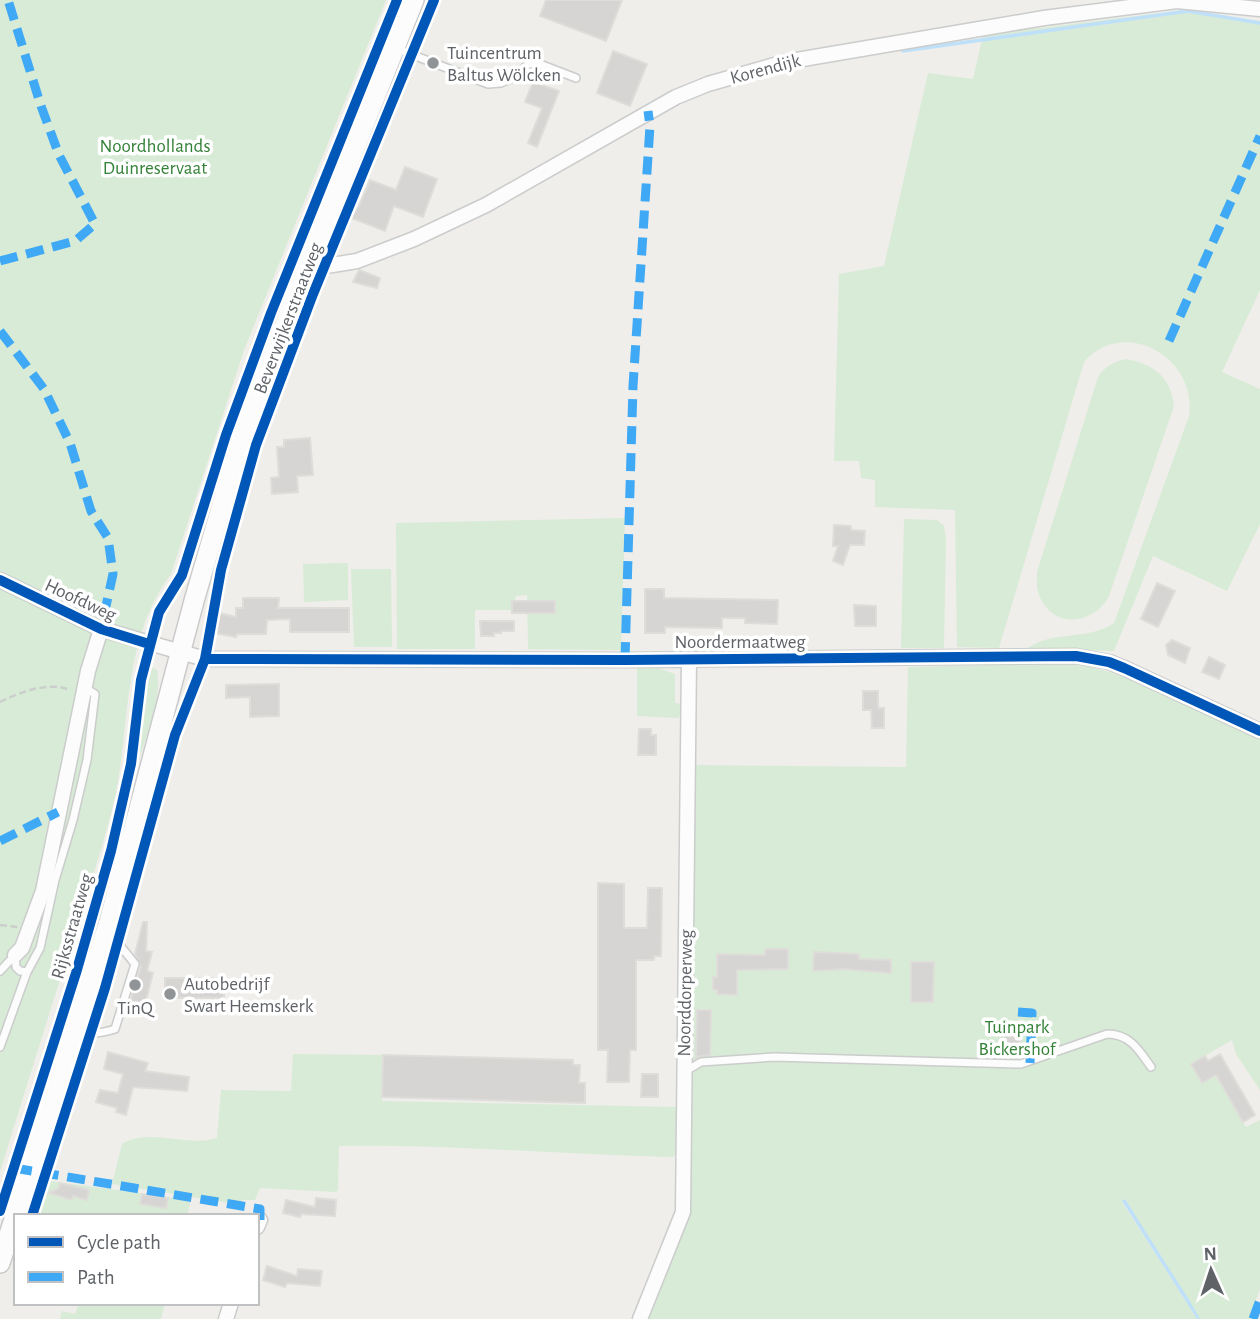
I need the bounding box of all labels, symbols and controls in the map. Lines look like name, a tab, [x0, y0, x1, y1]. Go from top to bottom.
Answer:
place label: Tuincentrum Baltus Wölcken	[447, 44, 561, 85]
street label: Korendijk	[728, 51, 803, 88]
marker: Tuincentrum Baltus Wölcken	[425, 55, 441, 71]
park label: Noordhollands Duinreservaat	[100, 137, 210, 178]
street label: Beverwijkerstraatweg	[251, 240, 326, 397]
street label: Hoofdweg	[42, 576, 120, 625]
street label: Noordermaatweg	[674, 633, 806, 652]
street label: Rijksstraatweg	[48, 871, 97, 981]
street label: Noorddorperweg	[675, 928, 696, 1057]
place label: Autobedrijf Swart Heemskerk	[184, 975, 314, 1016]
marker: TinQ	[127, 977, 143, 993]
marker: Autobedrijf Swart Heemskerk	[162, 986, 178, 1002]
place label: TinQ	[117, 999, 155, 1018]
park label: Tuinpark Bickershof	[979, 1018, 1057, 1059]
legend	[14, 1214, 259, 1305]
text: Cycle path	[77, 1232, 161, 1253]
north arrow	[1176, 1235, 1246, 1305]
text: N	[1203, 1245, 1217, 1264]
text: Path	[77, 1267, 115, 1288]

